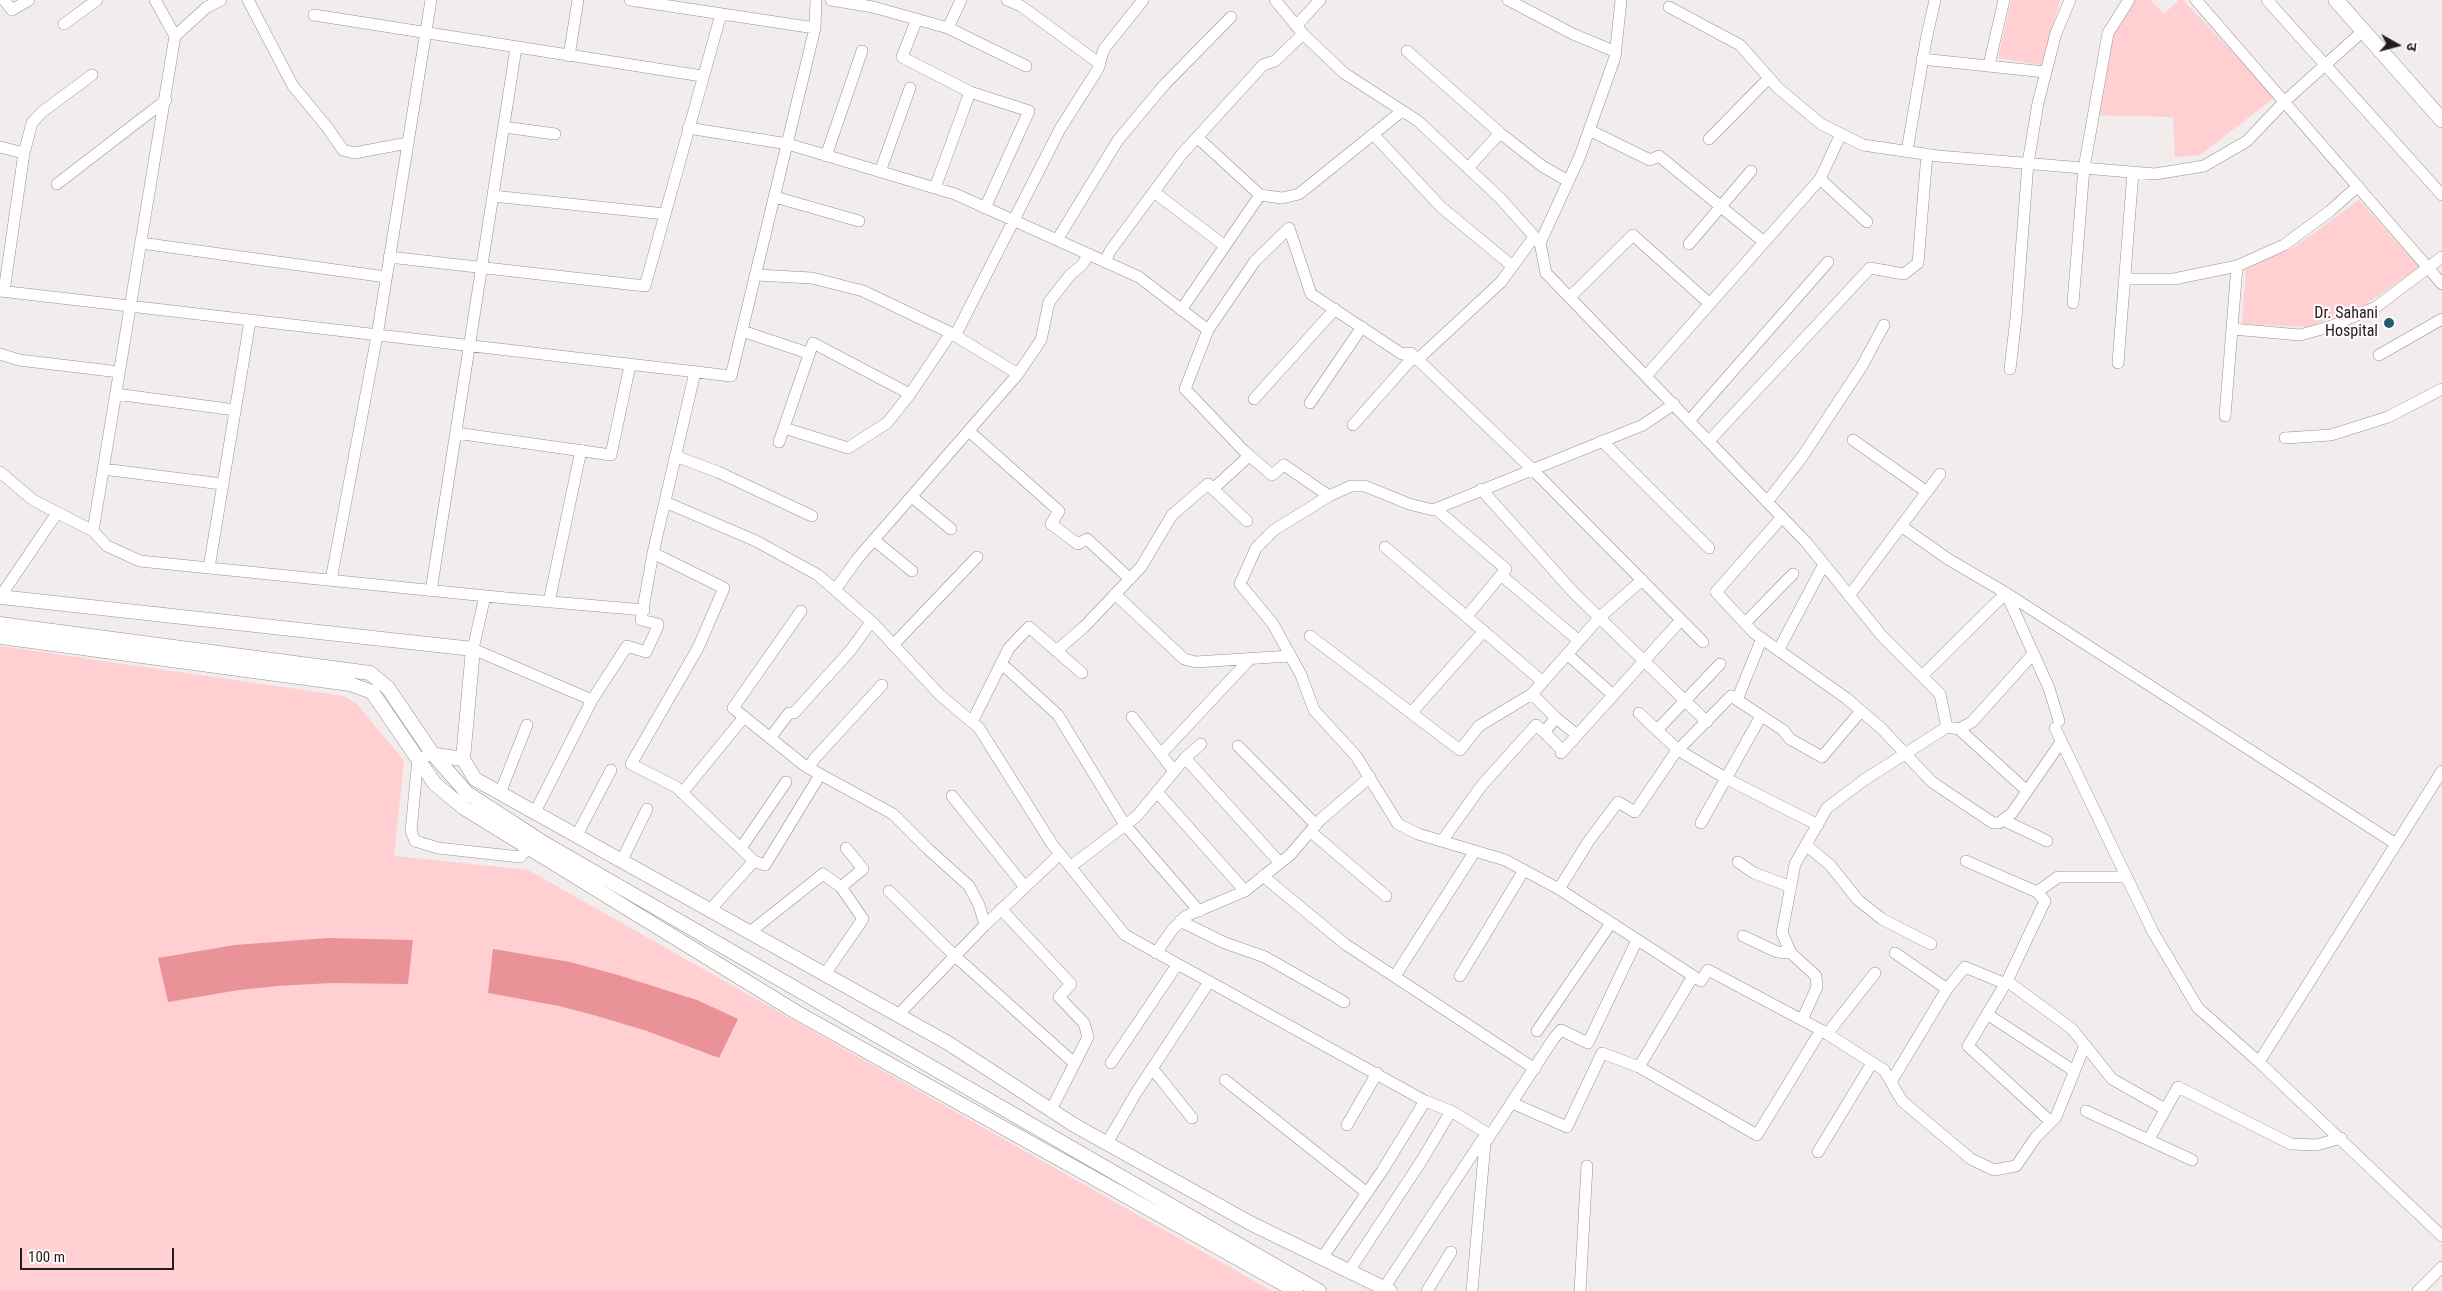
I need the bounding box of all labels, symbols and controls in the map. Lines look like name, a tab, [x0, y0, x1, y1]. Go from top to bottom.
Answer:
north arrow	[2372, 20, 2422, 70]
text: उ	[2403, 42, 2420, 52]
place label: Dr. Sahani Hospital	[2314, 304, 2378, 342]
marker: Dr. Sahani Hospital	[2382, 316, 2396, 330]
scale bar	[22, 1238, 176, 1270]
text: 100 m	[28, 1248, 65, 1266]

